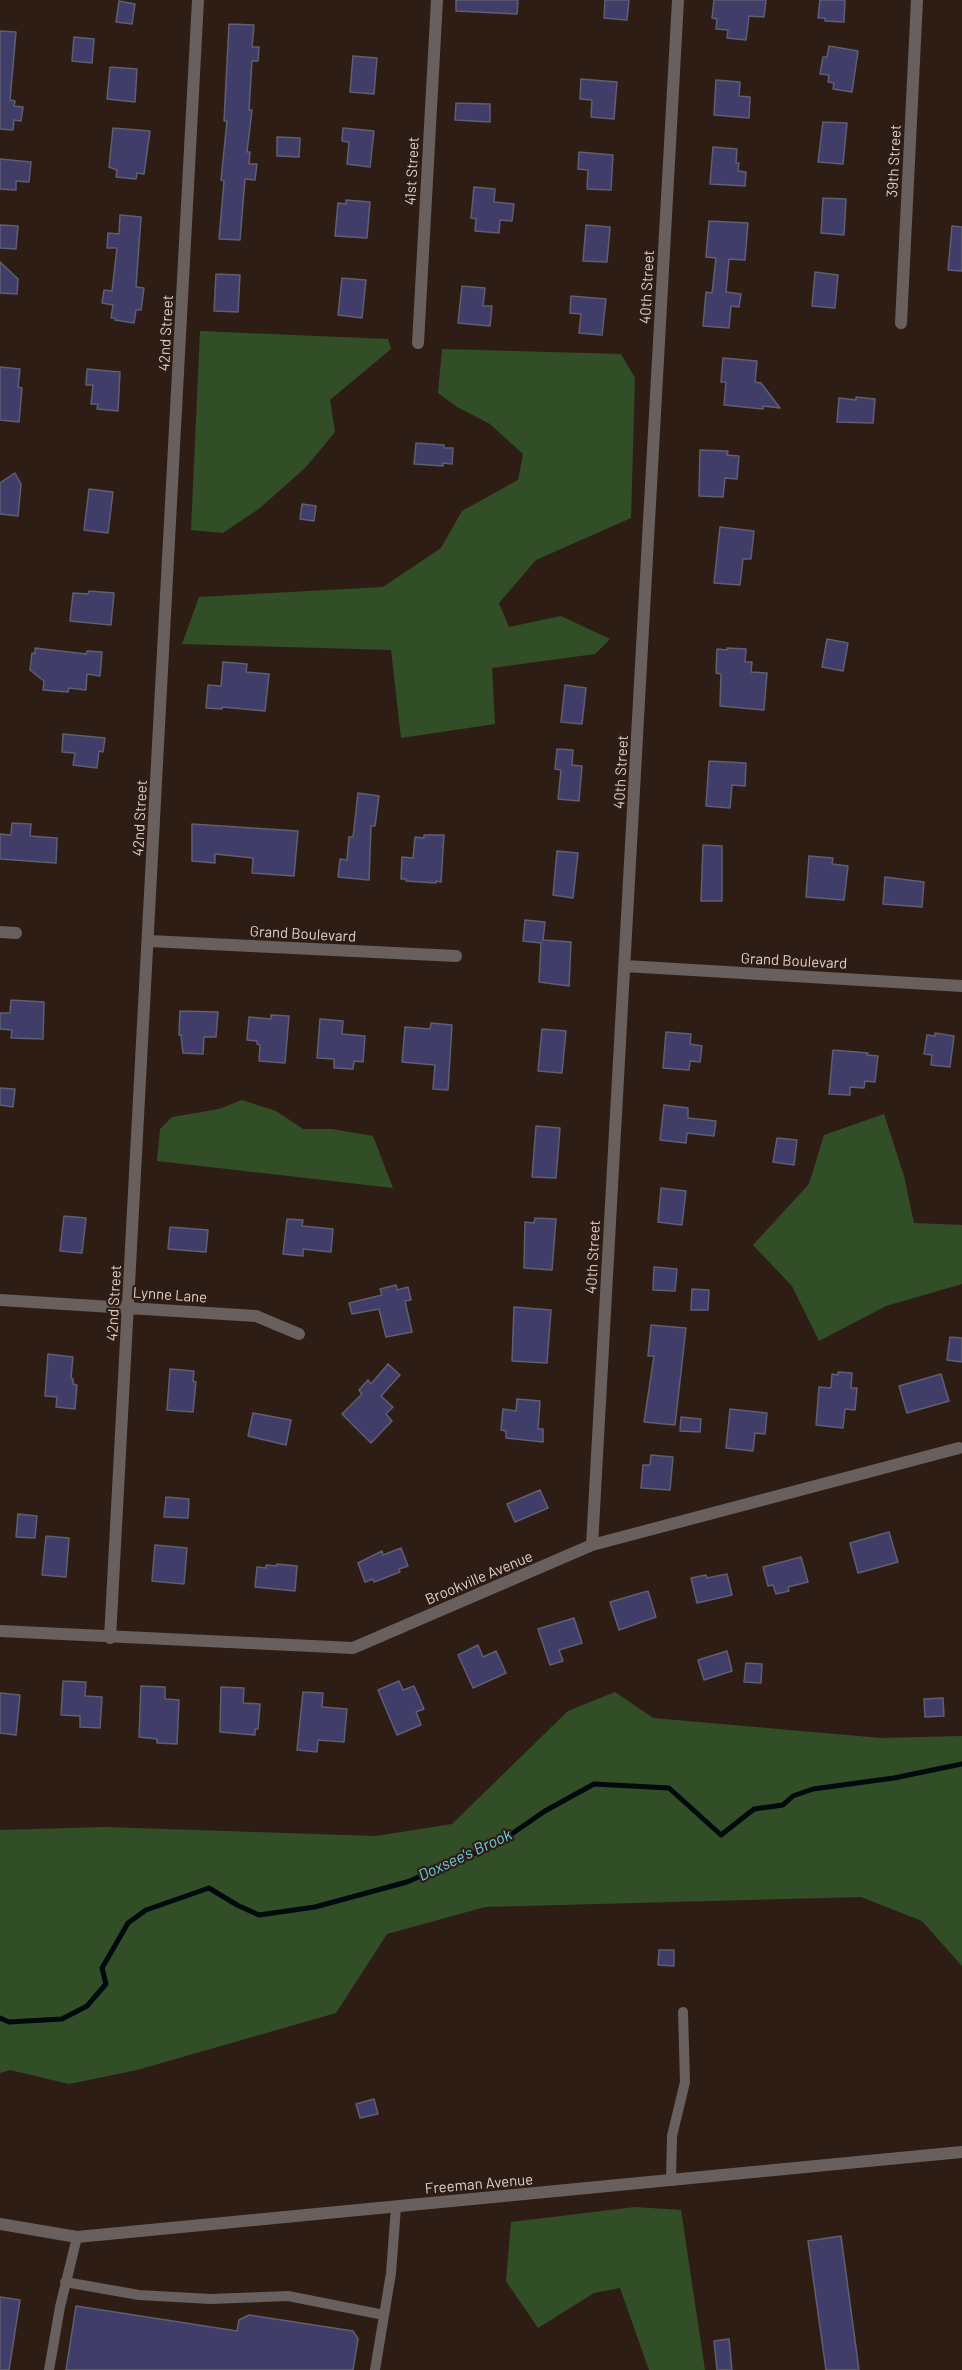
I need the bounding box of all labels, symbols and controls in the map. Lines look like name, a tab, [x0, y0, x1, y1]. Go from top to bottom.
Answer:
street label: 39th Street	[883, 124, 905, 198]
street label: 41st Street	[401, 136, 423, 206]
street label: 40th Street	[636, 249, 658, 325]
street label: 42nd Street	[155, 294, 177, 372]
street label: 40th Street	[610, 734, 632, 810]
street label: 42nd Street	[129, 779, 151, 857]
street label: Grand Boulevard	[249, 922, 357, 946]
street label: Grand Boulevard	[740, 949, 848, 973]
street label: 40th Street	[582, 1219, 604, 1295]
street label: 42nd Street	[103, 1264, 125, 1342]
street label: Lynne Lane	[132, 1283, 208, 1307]
street label: Brookville Avenue	[422, 1547, 536, 1609]
water label: Doxsee's Brook	[415, 1825, 515, 1885]
street label: Freeman Avenue	[424, 2170, 534, 2198]

